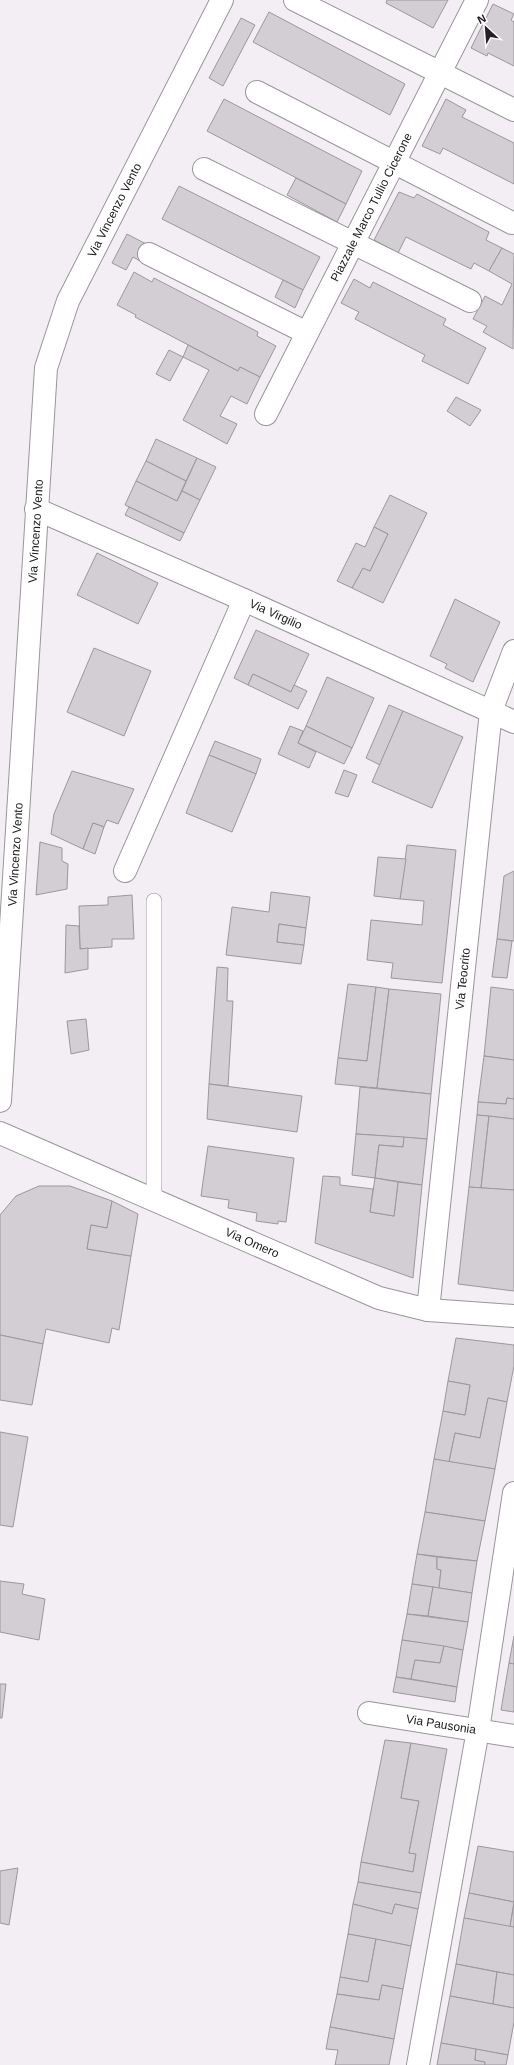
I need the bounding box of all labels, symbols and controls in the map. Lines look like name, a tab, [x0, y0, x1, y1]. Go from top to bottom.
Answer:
north arrow	[466, 8, 506, 48]
text: N	[475, 12, 488, 26]
street label: Piazzale Marco Tullio Cicerone	[328, 130, 415, 284]
street label: Via Vincenzo Vento	[85, 160, 144, 260]
street label: Via Vincenzo Vento	[26, 479, 46, 583]
street label: Via Virgilio	[247, 596, 305, 633]
street label: Via Vincenzo Vento	[5, 802, 26, 907]
street label: Via Teocrito	[453, 947, 473, 1011]
street label: Via Omero	[223, 1225, 281, 1261]
street label: Via Pausonia	[405, 1712, 477, 1737]

